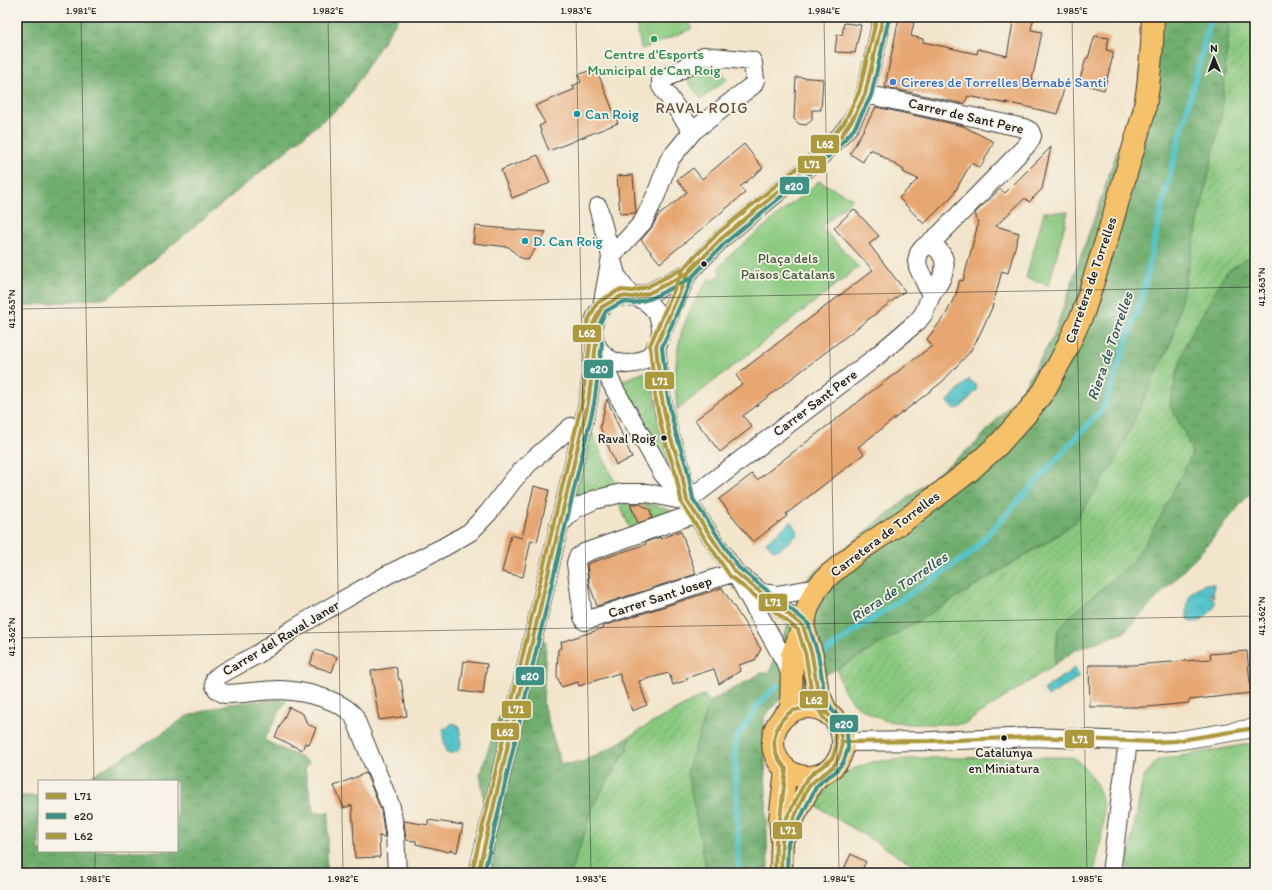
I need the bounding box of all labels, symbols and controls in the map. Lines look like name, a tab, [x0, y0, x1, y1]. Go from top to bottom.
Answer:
text: 1.981°E	[66, 4, 97, 17]
text: 1.982°E	[312, 4, 344, 17]
text: 1.983°E	[560, 4, 592, 17]
text: 1.984°E	[808, 4, 841, 17]
text: 1.985°E	[1056, 4, 1088, 17]
marker: Centre d'Esports Municipal de Can Roig	[649, 34, 659, 44]
north arrow	[1194, 38, 1234, 78]
text: N	[1210, 42, 1218, 55]
place label: Centre d'Esports Municipal de Can Roig	[587, 46, 721, 79]
place label: Cireres de Torrelles Bernabé Santi	[901, 74, 1106, 91]
marker: Cireres de Torrelles Bernabé Santi	[888, 77, 898, 87]
street label: Carrer de Sant Pere	[907, 94, 1026, 138]
district label: RAVAL ROIG	[656, 99, 748, 117]
place label: Can Roig	[585, 106, 640, 123]
marker: Can Roig	[572, 109, 582, 119]
line badge: L62	[810, 134, 840, 154]
text: L62	[816, 138, 834, 151]
line badge: L71	[797, 155, 827, 174]
text: L71	[804, 158, 821, 171]
line badge: e20	[779, 176, 810, 195]
text: e20	[785, 180, 803, 193]
street label: Carretera de Torrelles	[1061, 215, 1121, 345]
place label: D. Can Roig	[533, 233, 604, 250]
marker: D. Can Roig	[520, 236, 530, 246]
park label: Plaça dels Països Catalans	[741, 250, 835, 283]
unlabelled marker	[699, 259, 709, 269]
text: 41.363°N	[1255, 267, 1268, 307]
water label: Riera de Torrelles	[1083, 288, 1137, 402]
text: 41.363°N	[5, 289, 18, 329]
line badge: L62	[572, 324, 602, 343]
text: L62	[578, 327, 596, 340]
line badge: e20	[583, 359, 614, 379]
text: e20	[590, 363, 608, 376]
street label: Carrer Sant Pere	[770, 366, 861, 440]
line badge: L71	[644, 371, 675, 390]
text: L71	[652, 375, 669, 388]
place label: Raval Roig	[598, 431, 656, 446]
marker: Raval Roig	[659, 433, 669, 443]
street label: Carretera de Torrelles	[827, 487, 943, 581]
water label: Riera de Torrelles	[847, 547, 952, 626]
street label: Carrer Sant Josep	[606, 572, 714, 622]
line badge: L71	[758, 593, 788, 612]
street label: Carrer del Raval Janer	[219, 596, 343, 680]
text: L71	[765, 596, 782, 609]
text: 41.362°N	[1255, 596, 1268, 635]
text: 41.362°N	[5, 617, 18, 656]
line badge: e20	[515, 666, 545, 686]
text: e20	[521, 670, 539, 683]
line badge: L62	[799, 690, 829, 709]
text: L62	[805, 694, 823, 707]
line badge: L71	[501, 700, 532, 719]
text: L71	[508, 703, 525, 716]
line badge: e20	[829, 714, 859, 733]
text: e20	[835, 718, 853, 731]
line badge: L62	[490, 722, 520, 741]
text: L62	[496, 726, 514, 739]
line badge: L71	[1064, 729, 1095, 749]
marker: Catalunya en Miniatura	[999, 733, 1009, 743]
text: L71	[1072, 733, 1089, 746]
place label: Catalunya en Miniatura	[969, 745, 1040, 776]
legend	[38, 780, 178, 852]
text: L71	[74, 789, 92, 803]
text: e20	[74, 809, 93, 823]
line badge: L71	[772, 821, 803, 840]
text: L71	[780, 824, 797, 837]
text: L62	[74, 829, 93, 843]
text: 1.981°E	[80, 872, 111, 885]
text: 1.982°E	[327, 872, 359, 885]
text: 1.983°E	[575, 872, 607, 885]
text: 1.984°E	[823, 872, 856, 885]
text: 1.985°E	[1071, 872, 1103, 885]

